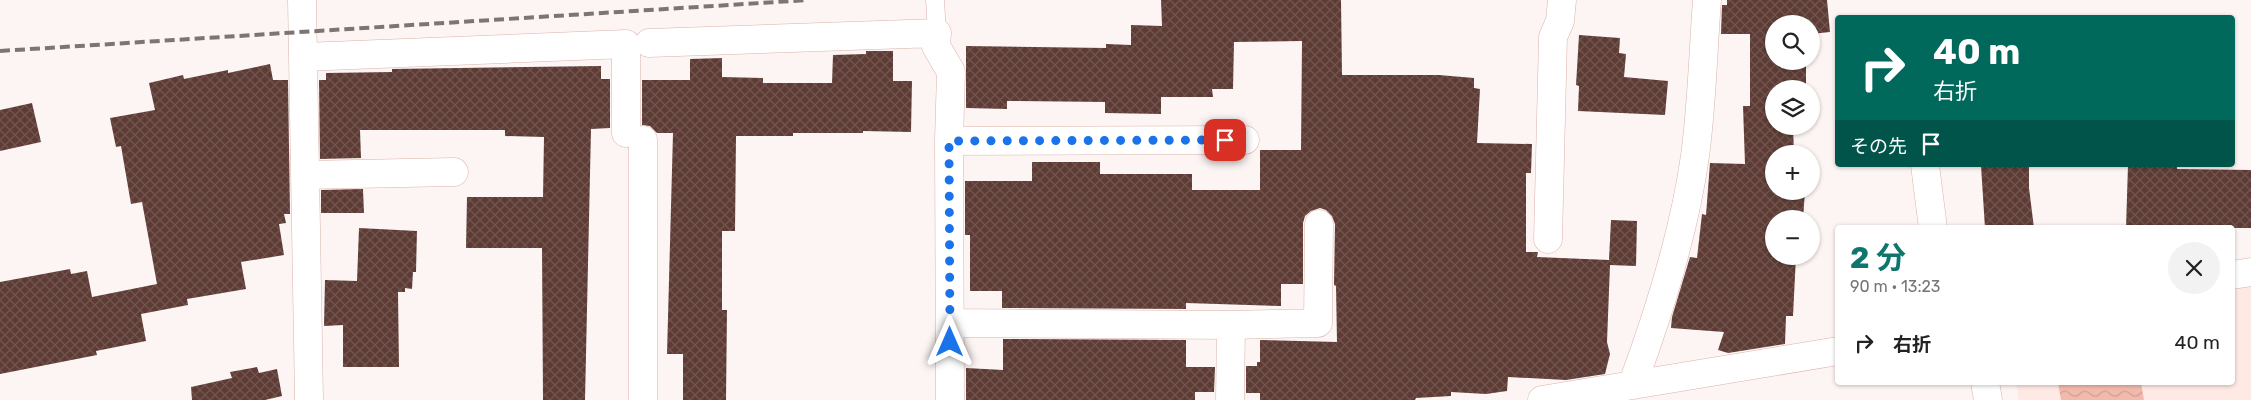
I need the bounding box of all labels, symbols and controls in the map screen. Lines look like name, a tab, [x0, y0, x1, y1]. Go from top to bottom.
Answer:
map controls	[1765, 15, 1820, 265]
button: search	[1765, 15, 1820, 70]
text: 40 m	[1933, 31, 2020, 73]
icon: right	[1850, 35, 1915, 100]
text: 右折	[1933, 78, 1977, 105]
button: layers	[1765, 80, 1820, 135]
pin	[1204, 119, 1246, 161]
icon: arrive	[1211, 126, 1239, 154]
icon: arrive	[1917, 130, 1945, 158]
text: その先	[1850, 135, 1907, 158]
button: +	[1765, 145, 1820, 200]
button: −	[1765, 210, 1820, 265]
text: 2 分	[1850, 240, 1906, 276]
button: close	[2168, 242, 2220, 294]
text: 90 m · 13:23	[1850, 277, 1940, 296]
position arrow	[923, 315, 975, 367]
icon: right	[1850, 329, 1878, 357]
text: 40 m	[2175, 331, 2220, 354]
text: 右折	[1893, 333, 1931, 356]

